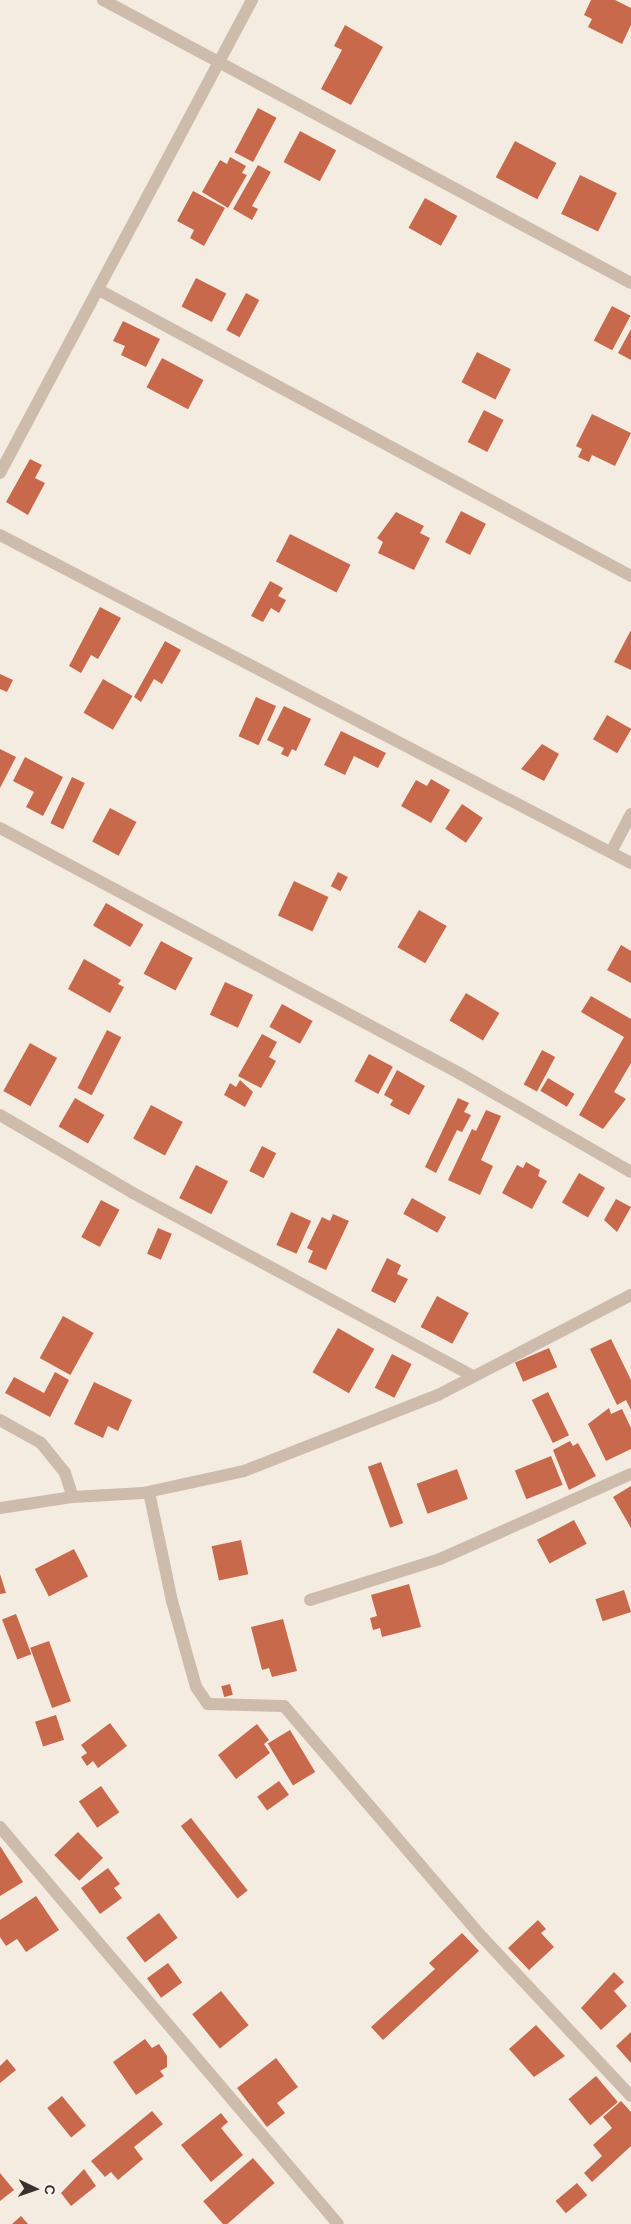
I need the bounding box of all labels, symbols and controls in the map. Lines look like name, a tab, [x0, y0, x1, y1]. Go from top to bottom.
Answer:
north arrow	[10, 2164, 60, 2214]
text: С	[42, 2184, 58, 2195]

